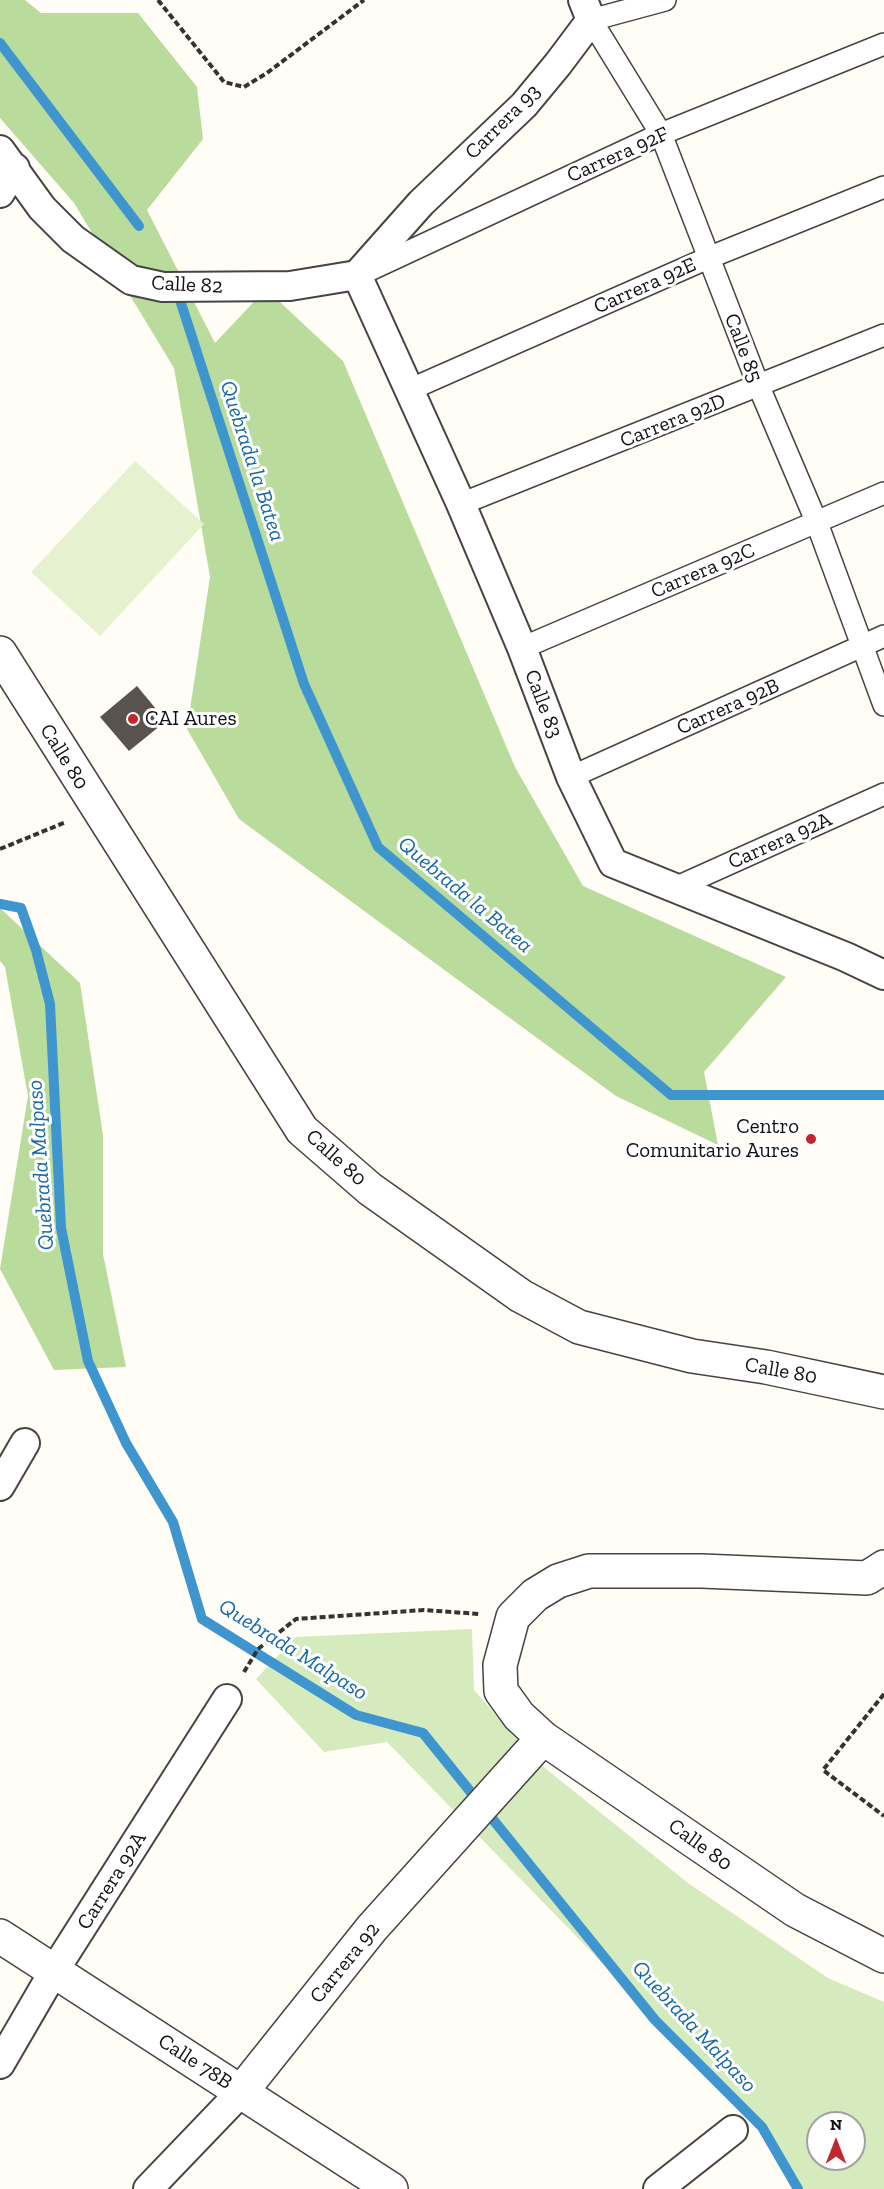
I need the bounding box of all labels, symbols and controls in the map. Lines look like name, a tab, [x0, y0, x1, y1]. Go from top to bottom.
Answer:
street label: Carrera 93	[460, 79, 546, 165]
street label: Carrera 92F	[563, 121, 673, 189]
street label: Carrera 92E	[590, 252, 700, 320]
street label: Calle 82	[151, 271, 223, 299]
street label: Calle 85	[718, 310, 768, 386]
water label: Quebrada la Batea	[214, 377, 290, 545]
street label: Carrera 92D	[616, 388, 730, 454]
street label: Carrera 92C	[647, 538, 759, 604]
street label: Calle 83	[518, 666, 568, 742]
street label: Carrera 92B	[673, 673, 783, 741]
place label: CAI Aures	[145, 706, 237, 732]
marker: CAI Aures	[126, 712, 140, 726]
street label: Calle 80	[34, 719, 94, 795]
street label: Carrera 92A	[724, 807, 836, 875]
water label: Quebrada la Batea	[392, 831, 538, 959]
water label: Quebrada Malpaso	[22, 1079, 60, 1251]
place label: Centro Comunitario Aures	[626, 1114, 799, 1164]
street label: Calle 80	[300, 1124, 372, 1192]
marker: Centro Comunitario Aures	[804, 1132, 818, 1146]
street label: Calle 80	[743, 1352, 819, 1390]
water label: Quebrada Malpaso	[214, 1594, 372, 1706]
street label: Calle 80	[663, 1813, 737, 1877]
street label: Carrera 92A	[72, 1827, 152, 1935]
street label: Carrera 92	[305, 1917, 385, 2009]
water label: Quebrada Malpaso	[626, 1956, 762, 2098]
street label: Calle 78B	[153, 2029, 237, 2095]
north arrow	[806, 2111, 866, 2171]
text: N	[830, 2115, 842, 2134]

